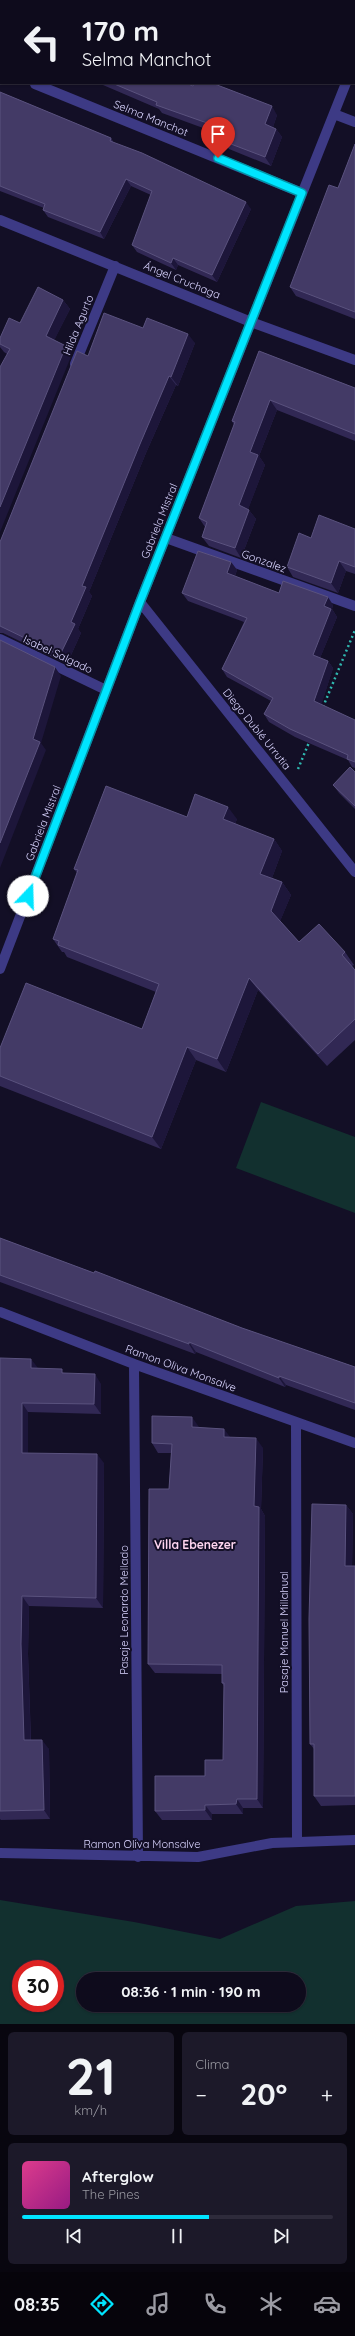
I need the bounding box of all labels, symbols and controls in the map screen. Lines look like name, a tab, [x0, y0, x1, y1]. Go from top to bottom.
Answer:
text: 170 m	[82, 13, 159, 48]
icon: left	[16, 16, 68, 68]
text: Selma Manchot	[82, 48, 211, 71]
street label: Selma Manchot	[112, 97, 191, 139]
pin	[201, 117, 235, 158]
icon: arrive	[207, 123, 229, 145]
street label: Ángel Cruchaga	[142, 258, 222, 302]
street label: Hilda Agurto	[60, 293, 97, 357]
street label: Gabriela Mistral	[138, 481, 180, 561]
street label: Gonzalez	[240, 546, 288, 576]
street label: Isabel Salgado	[21, 632, 95, 676]
street label: Diego Dublé Urrutia	[220, 686, 294, 772]
street label: Gabriela Mistral	[22, 783, 64, 863]
position arrow	[7.0, 875, 49.0, 917]
street label: Ramon Oliva Monsalve	[124, 1341, 238, 1395]
district label: Villa Ebenezer	[154, 1537, 236, 1552]
street label: Pasaje Leonardo Mellado	[117, 1545, 131, 1675]
street label: Pasaje Manuel Millahual	[277, 1571, 291, 1693]
street label: Ramon Oliva Monsalve	[83, 1837, 201, 1851]
speed limit sign: 30	[12, 1960, 64, 2012]
text: 08:36 · 1 min · 190 m	[121, 1982, 261, 2001]
text: 21	[66, 2043, 116, 2108]
text: Clima	[196, 2056, 230, 2072]
text: 20°	[240, 2075, 287, 2113]
text: −	[196, 2081, 207, 2109]
text: +	[321, 2081, 333, 2109]
text: km/h	[74, 2102, 107, 2118]
text: Afterglow	[82, 2167, 154, 2186]
text: The Pines	[82, 2186, 140, 2202]
icon: previous	[63, 2225, 85, 2247]
icon: pause	[166, 2225, 188, 2247]
icon: next	[270, 2225, 292, 2247]
icon: directions	[88, 2290, 116, 2318]
icon: music	[144, 2290, 172, 2318]
icon: phone	[201, 2290, 229, 2318]
icon: climate	[257, 2290, 285, 2318]
icon: car	[313, 2290, 341, 2318]
text: 08:35	[14, 2293, 60, 2316]

